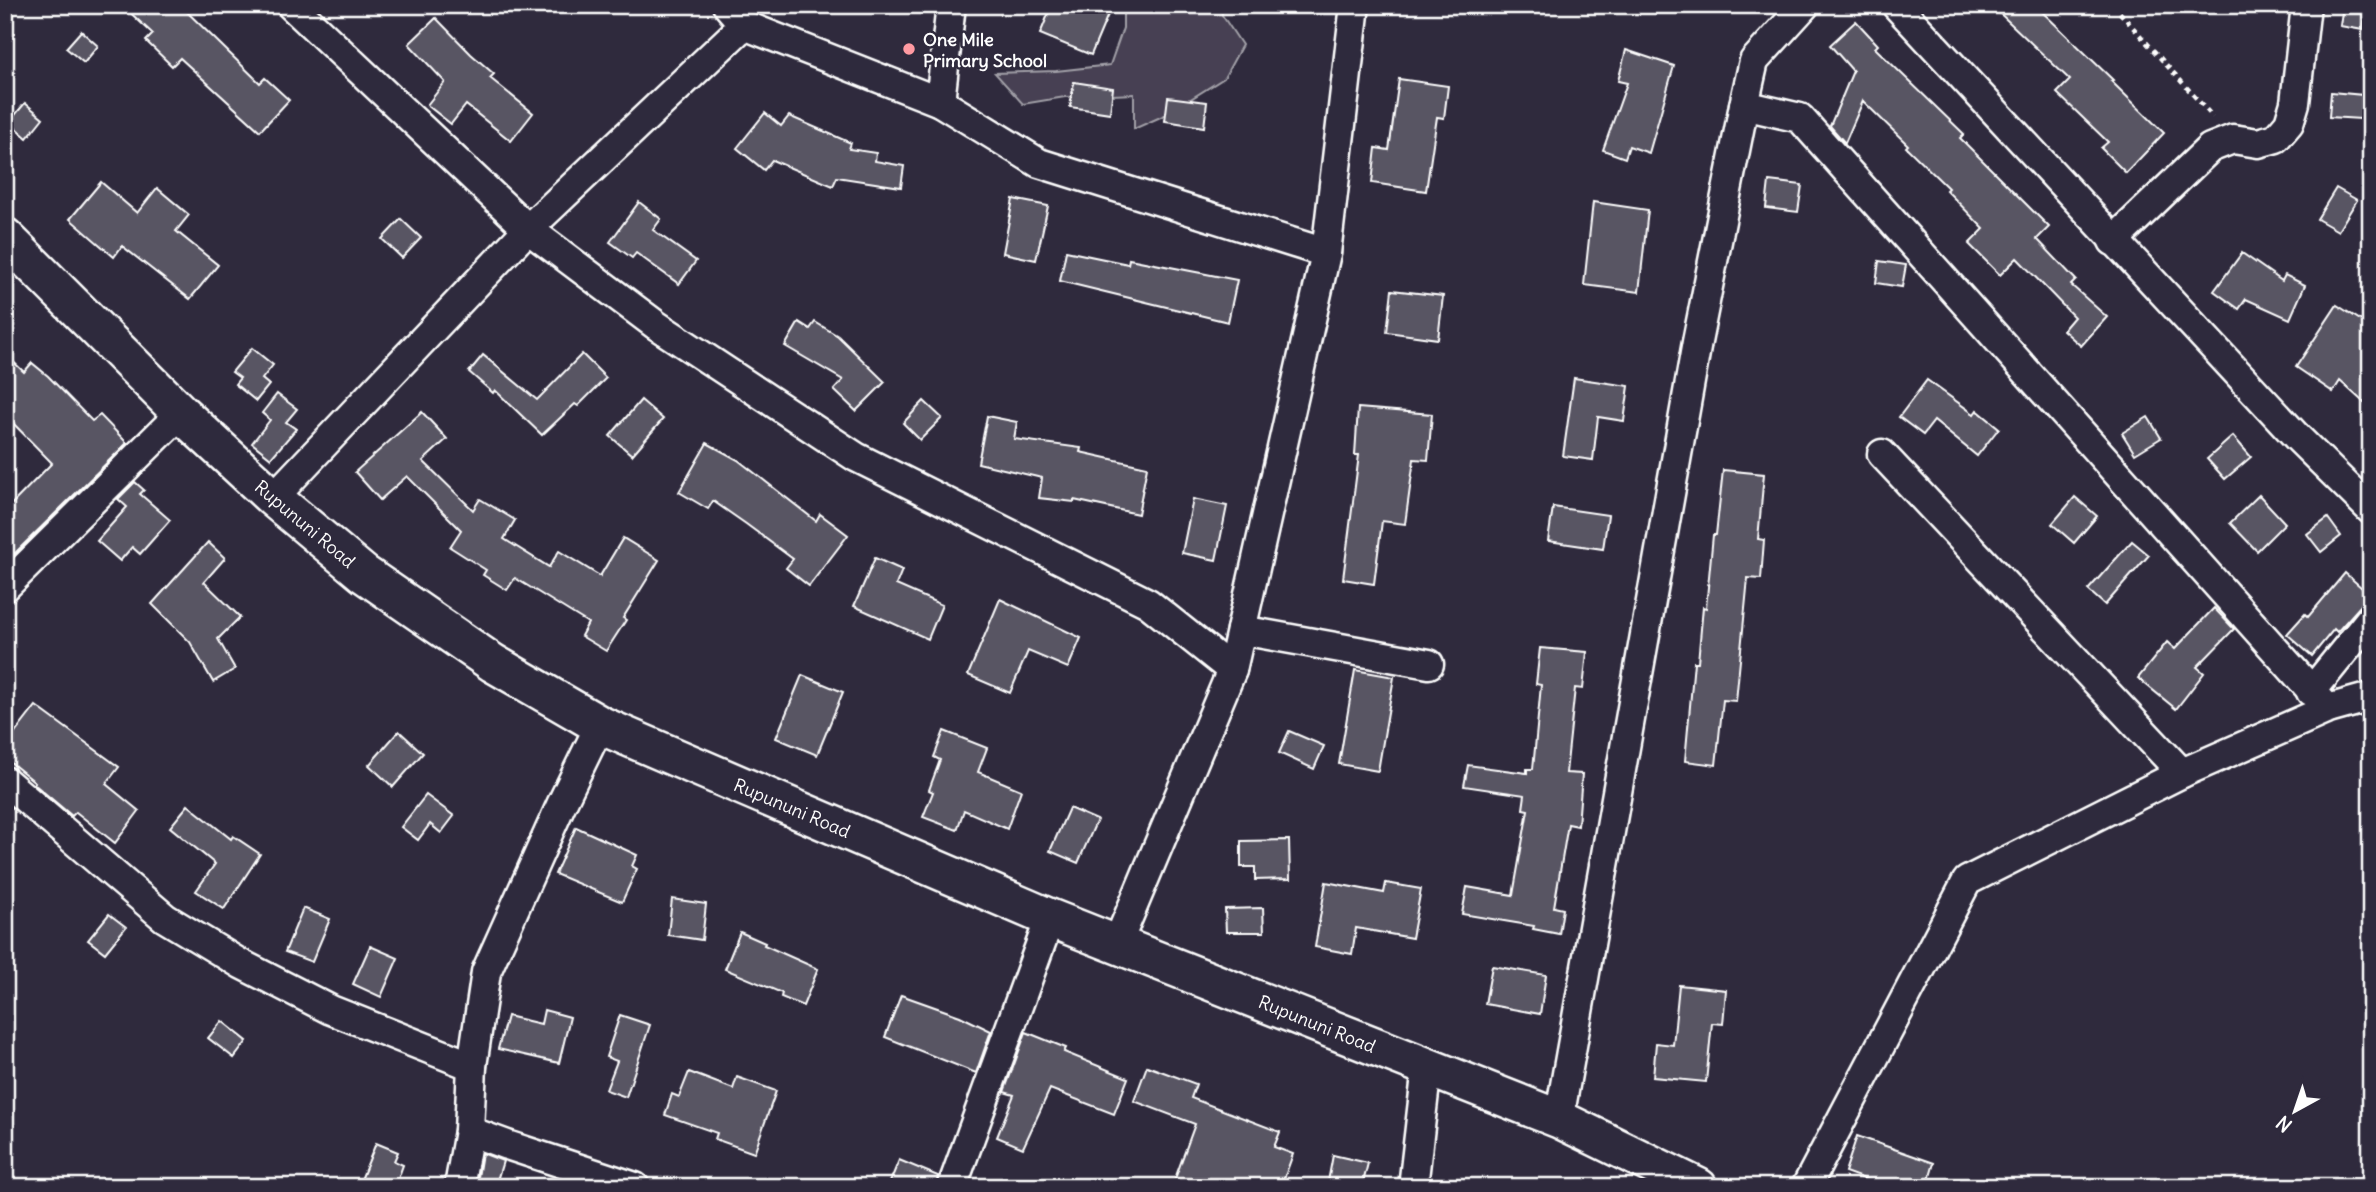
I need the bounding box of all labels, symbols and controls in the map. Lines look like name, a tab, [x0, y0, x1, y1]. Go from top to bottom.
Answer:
place label: One Mile Primary School	[923, 28, 1047, 72]
marker: One Mile Primary School	[901, 41, 917, 57]
street label: Rupununi Road	[250, 475, 360, 573]
street label: Rupununi Road	[730, 773, 854, 843]
street label: Rupununi Road	[1255, 990, 1379, 1058]
north arrow	[2260, 1076, 2330, 1146]
text: N	[2271, 1111, 2297, 1137]

